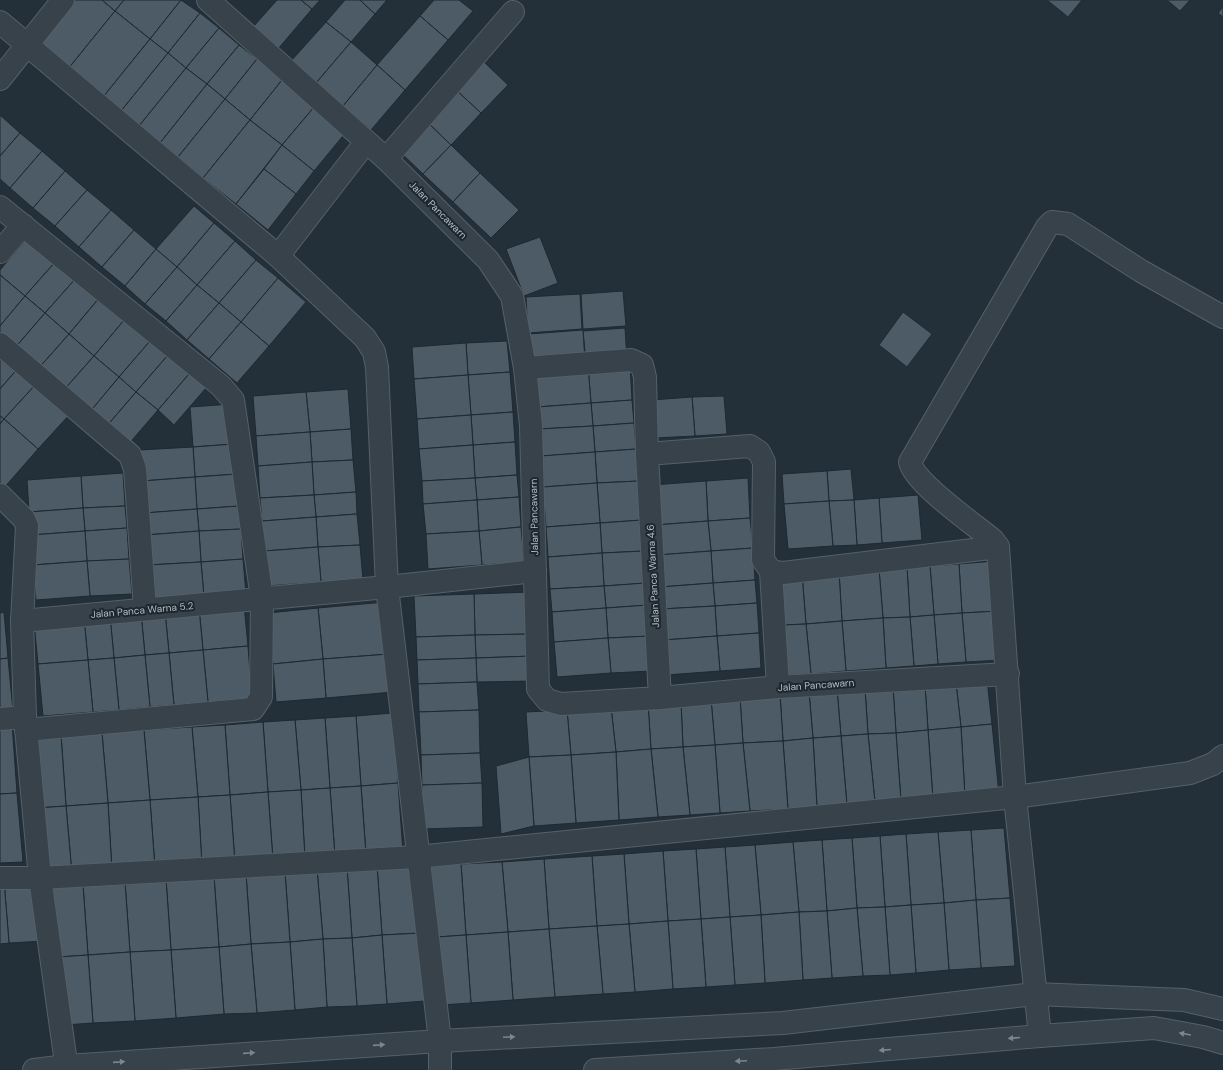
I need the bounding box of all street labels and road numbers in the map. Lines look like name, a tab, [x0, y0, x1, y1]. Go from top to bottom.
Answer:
street label: Jalan Pancawarn	[406, 178, 470, 242]
street label: Jalan Pancawarn	[527, 478, 541, 555]
street label: Jalan Panca Warna 4.6	[644, 524, 662, 628]
street label: Jalan Panca Warna 5.2	[90, 599, 194, 621]
street label: Jalan Pancawarn	[777, 676, 855, 694]

